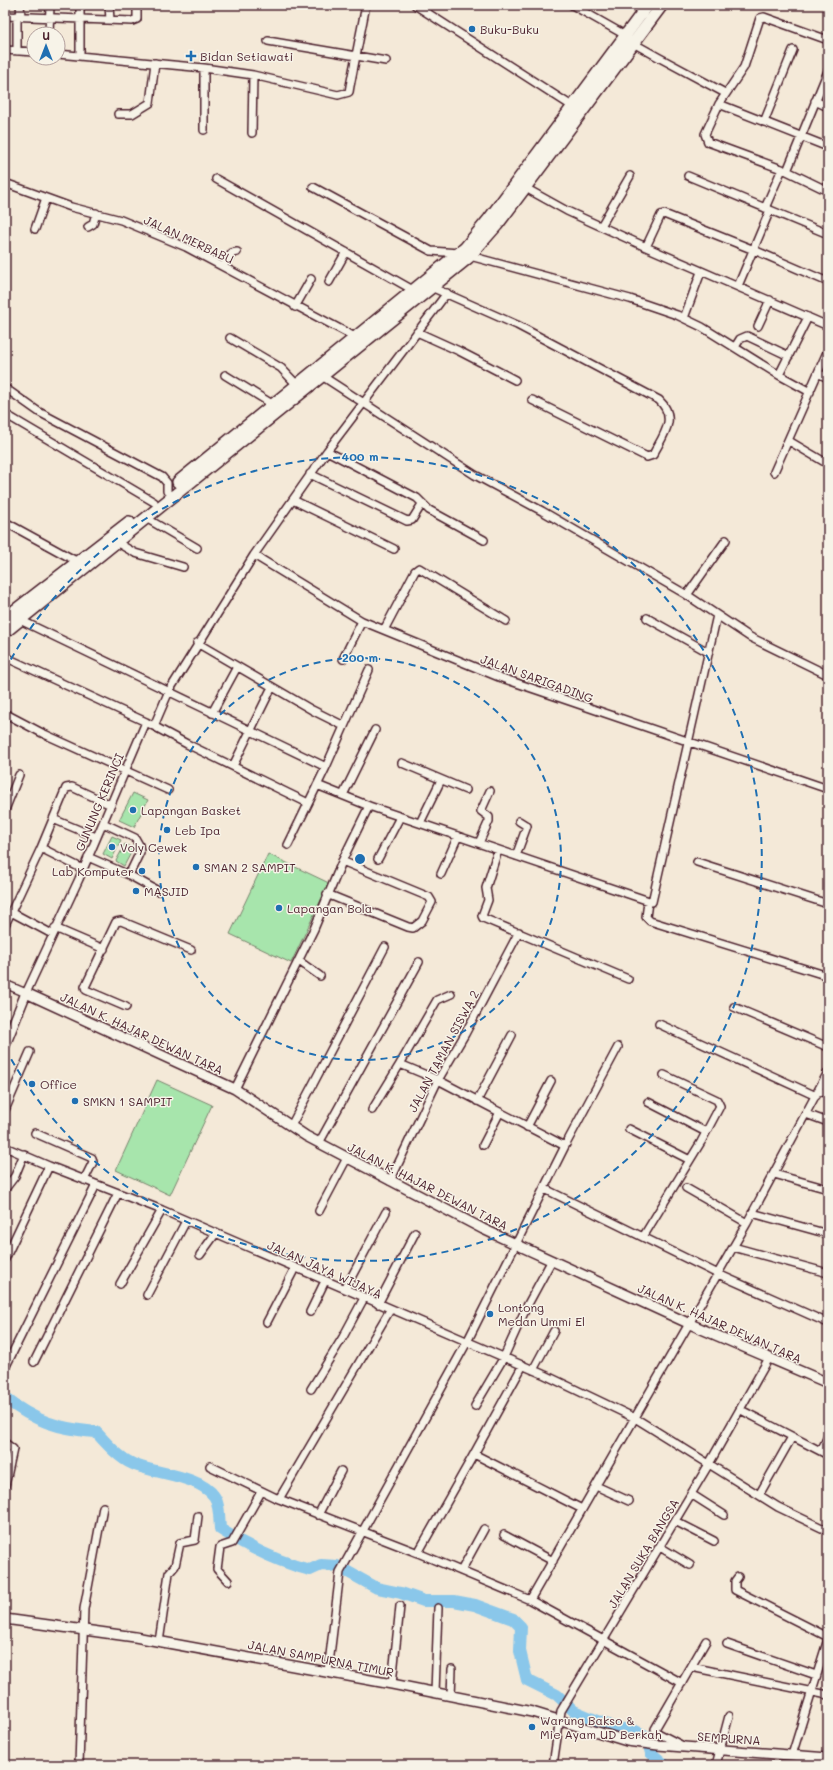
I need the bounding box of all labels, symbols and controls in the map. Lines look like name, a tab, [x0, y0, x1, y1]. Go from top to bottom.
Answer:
place label: Buku-Buku	[480, 21, 539, 37]
marker: Buku-Buku	[467, 24, 477, 34]
north arrow	[26, 26, 66, 66]
text: U	[42, 28, 50, 43]
place label: Bidan Setiawati	[200, 48, 293, 64]
marker: Bidan Setiawati	[185, 50, 197, 62]
street label: JALAN MERBABU	[141, 211, 237, 267]
text: 400 m	[342, 448, 378, 464]
text: 200 m	[342, 649, 378, 665]
street label: JALAN SARIGADING	[479, 650, 596, 706]
street label: GUNUNG KERINCI	[71, 750, 127, 854]
place label: Lapangan Basket	[141, 802, 241, 818]
marker: Lapangan Basket	[128, 805, 138, 815]
place label: Leb Ipa	[175, 822, 220, 838]
marker: Leb Ipa	[162, 825, 172, 835]
place label: Voly Cewek	[120, 839, 187, 855]
marker: Voly Cewek	[107, 842, 117, 852]
centre of rings	[353, 852, 367, 866]
place label: SMAN 2 SAMPIT	[204, 859, 296, 875]
marker: SMAN 2 SAMPIT	[191, 862, 201, 872]
place label: Lab Komputer	[52, 863, 134, 879]
marker: Lab Komputer	[137, 866, 147, 876]
place label: MASJID	[144, 883, 189, 899]
marker: MASJID	[131, 886, 141, 896]
place label: Lapangan Bola	[287, 900, 372, 916]
marker: Lapangan Bola	[274, 903, 284, 913]
street label: JALAN TAMAN SISWA 2	[404, 987, 482, 1115]
street label: JALAN K. HAJAR DEWAN TARA	[58, 988, 226, 1078]
place label: Office	[40, 1076, 77, 1092]
marker: Office	[27, 1079, 37, 1089]
place label: SMKN 1 SAMPIT	[83, 1093, 173, 1109]
marker: SMKN 1 SAMPIT	[70, 1096, 80, 1106]
street label: JALAN K. HAJAR DEWAN TARA	[345, 1139, 511, 1233]
street label: JALAN JAYA WIJAYA	[265, 1236, 385, 1302]
street label: JALAN K. HAJAR DEWAN TARA	[636, 1280, 804, 1366]
place label: Lontong Medan Ummi El	[498, 1299, 585, 1329]
marker: Lontong Medan Ummi El	[485, 1309, 495, 1319]
street label: JALAN SUKA BANGSA	[604, 1495, 682, 1611]
street label: JALAN SAMPURNA TIMUR	[247, 1636, 395, 1680]
place label: Warung Bakso & Mie Ayam UD Berkah	[540, 1712, 662, 1742]
marker: Warung Bakso & Mie Ayam UD Berkah	[527, 1722, 537, 1732]
street label: SEMPURNA	[697, 1728, 761, 1748]

